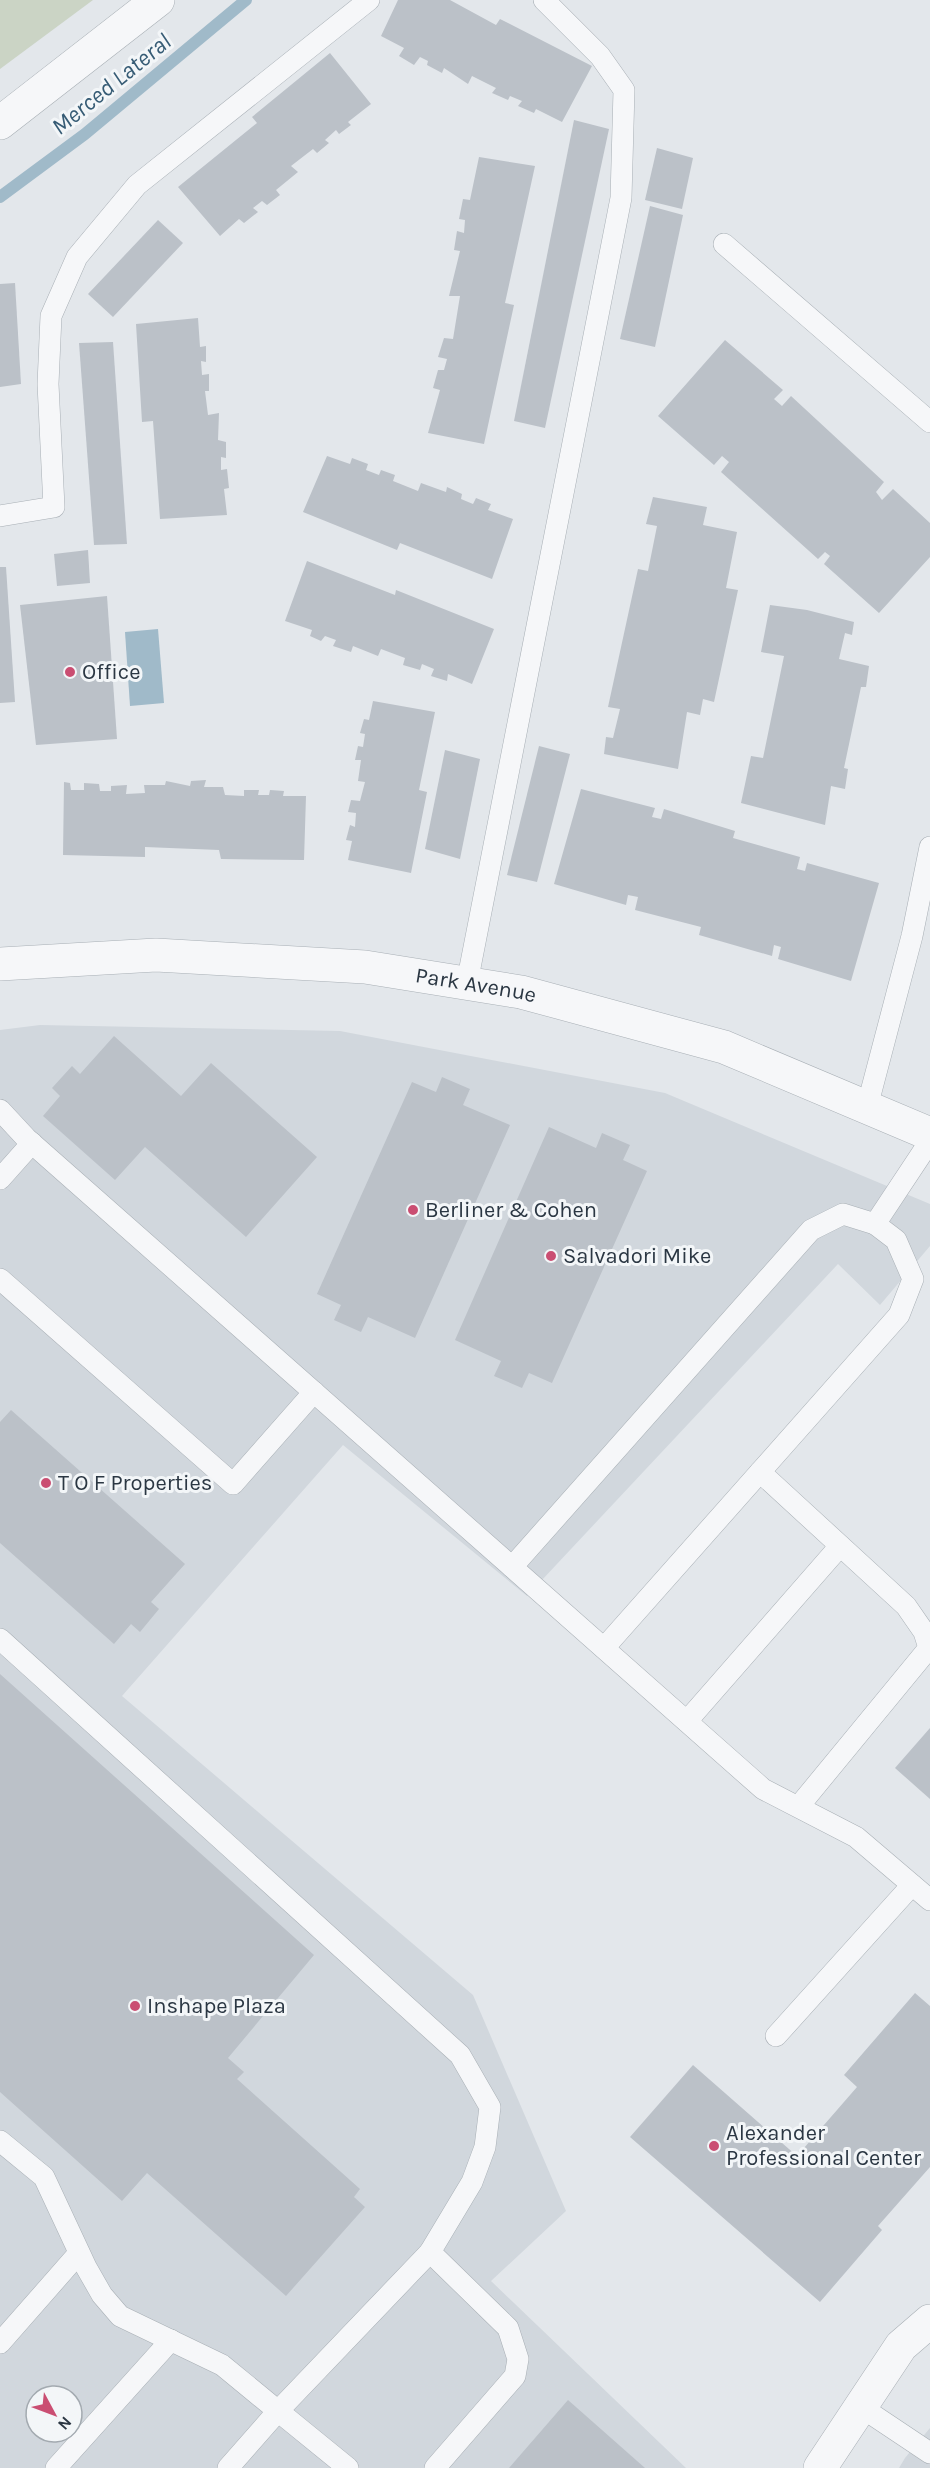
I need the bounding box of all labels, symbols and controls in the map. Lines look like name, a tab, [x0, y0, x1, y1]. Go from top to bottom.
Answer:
water label: Merced Lateral	[46, 27, 176, 141]
place label: Office	[82, 659, 141, 685]
marker: Office	[63, 665, 77, 679]
street label: Park Avenue	[414, 962, 539, 1009]
place label: Berliner & Cohen	[425, 1197, 597, 1223]
marker: Berliner & Cohen	[406, 1203, 420, 1217]
place label: Salvadori Mike	[563, 1243, 711, 1269]
marker: Salvadori Mike	[544, 1249, 558, 1263]
place label: T O F Properties	[58, 1470, 212, 1496]
marker: T O F Properties	[39, 1476, 53, 1490]
place label: Inshape Plaza	[147, 1993, 286, 2019]
marker: Inshape Plaza	[128, 1999, 142, 2013]
place label: Alexander Professional Center	[726, 2120, 921, 2171]
marker: Alexander Professional Center	[707, 2139, 721, 2153]
north arrow	[24, 2384, 84, 2444]
text: N	[54, 2413, 76, 2434]

